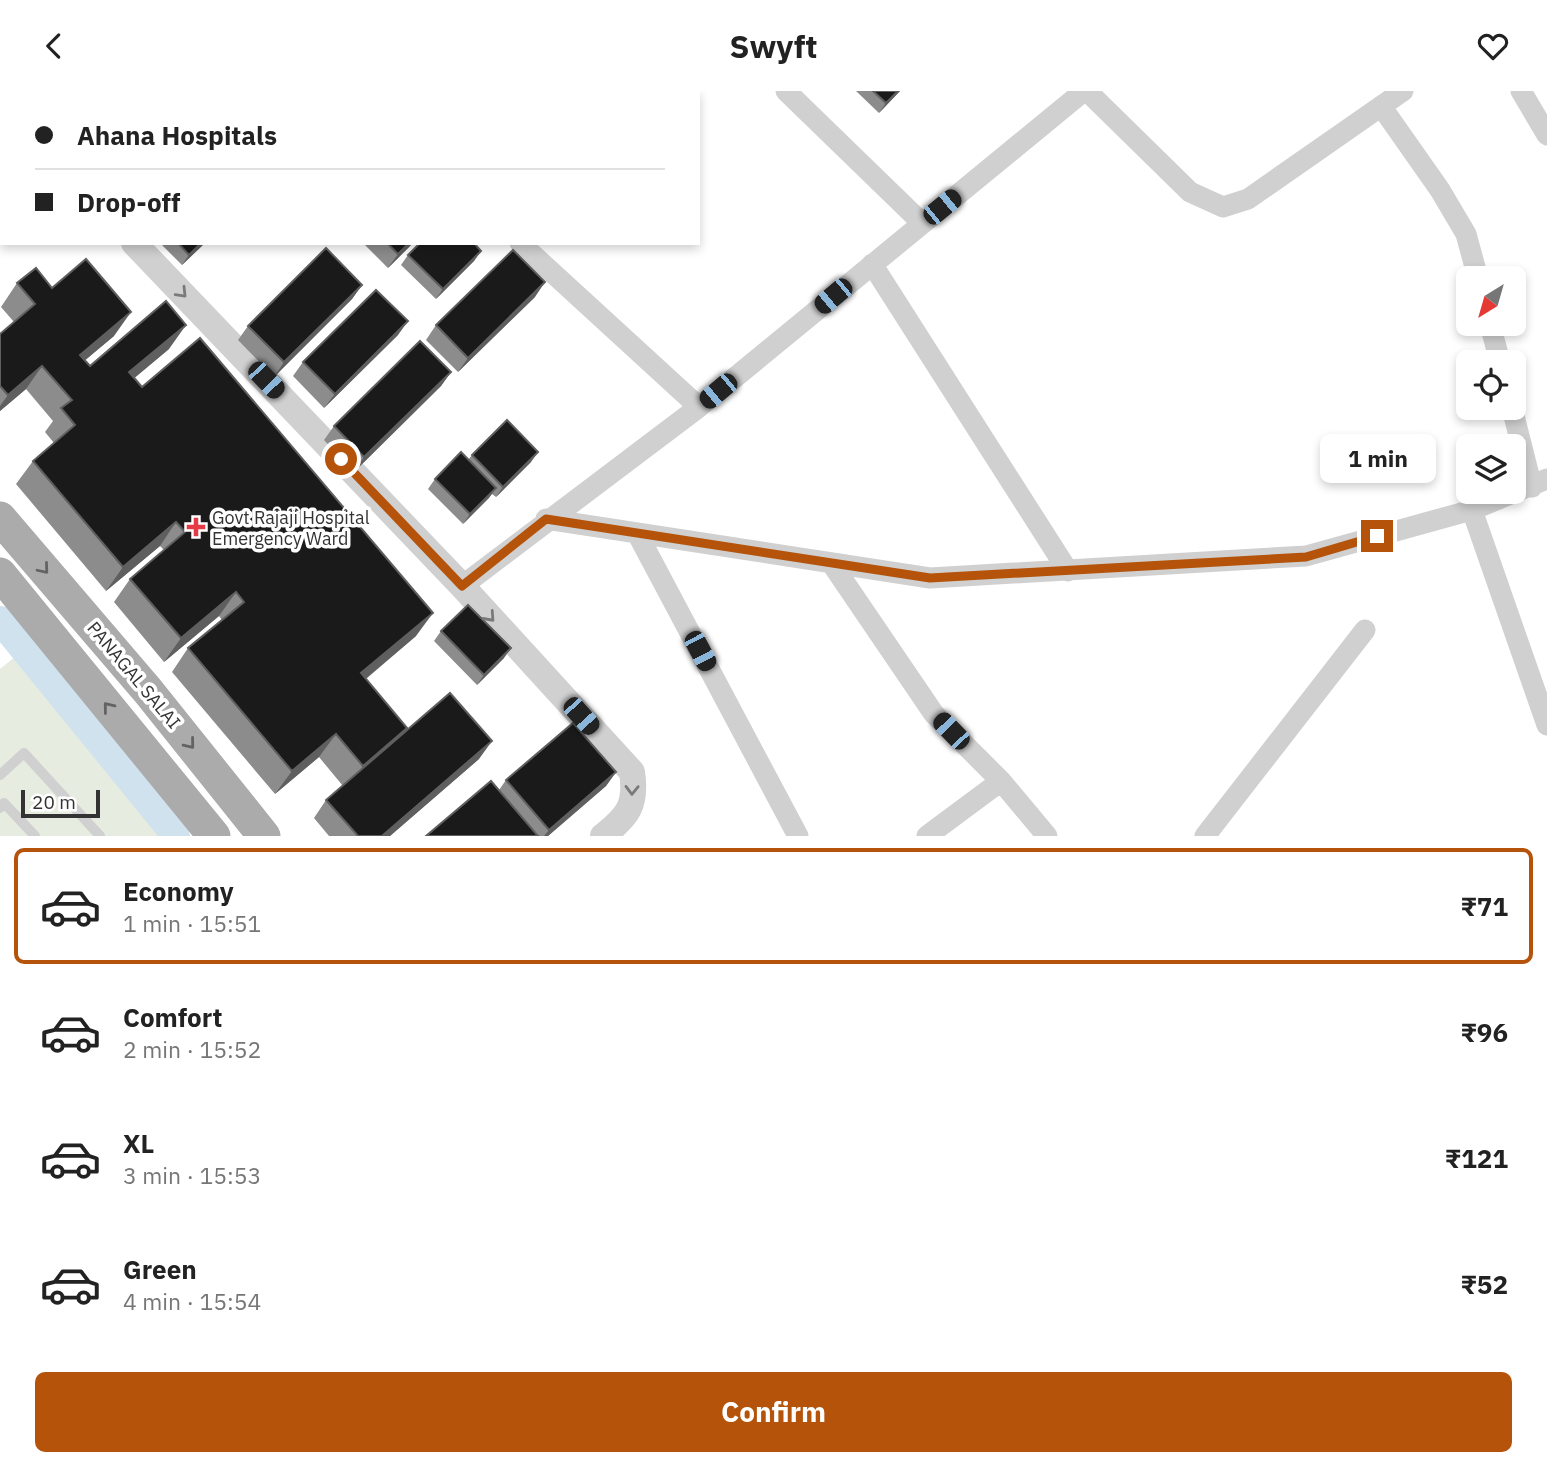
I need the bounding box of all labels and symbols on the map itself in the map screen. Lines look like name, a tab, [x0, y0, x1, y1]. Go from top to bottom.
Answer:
car	[920, 186, 965, 228]
north arrow	[1456, 266, 1526, 336]
car	[811, 274, 856, 318]
one-way arrow	[173, 284, 186, 297]
car	[244, 358, 289, 402]
car	[696, 369, 741, 413]
callout: 1 min	[1319, 435, 1435, 483]
route start	[325, 443, 357, 475]
place label: Govt Rajaji Hospital Emergency Ward	[212, 506, 370, 550]
marker: Govt Rajaji Hospital Emergency Ward	[186, 517, 206, 537]
route end	[1361, 520, 1393, 552]
one-way arrow	[36, 561, 48, 574]
one-way arrow	[482, 609, 494, 622]
street label: PANAGAL SALAI	[82, 617, 186, 733]
car	[681, 628, 720, 674]
car	[560, 693, 603, 739]
one-way arrow	[104, 703, 117, 715]
car	[929, 709, 974, 753]
one-way arrow	[182, 736, 195, 748]
one-way arrow	[625, 784, 640, 795]
scale bar	[21, 787, 100, 819]

